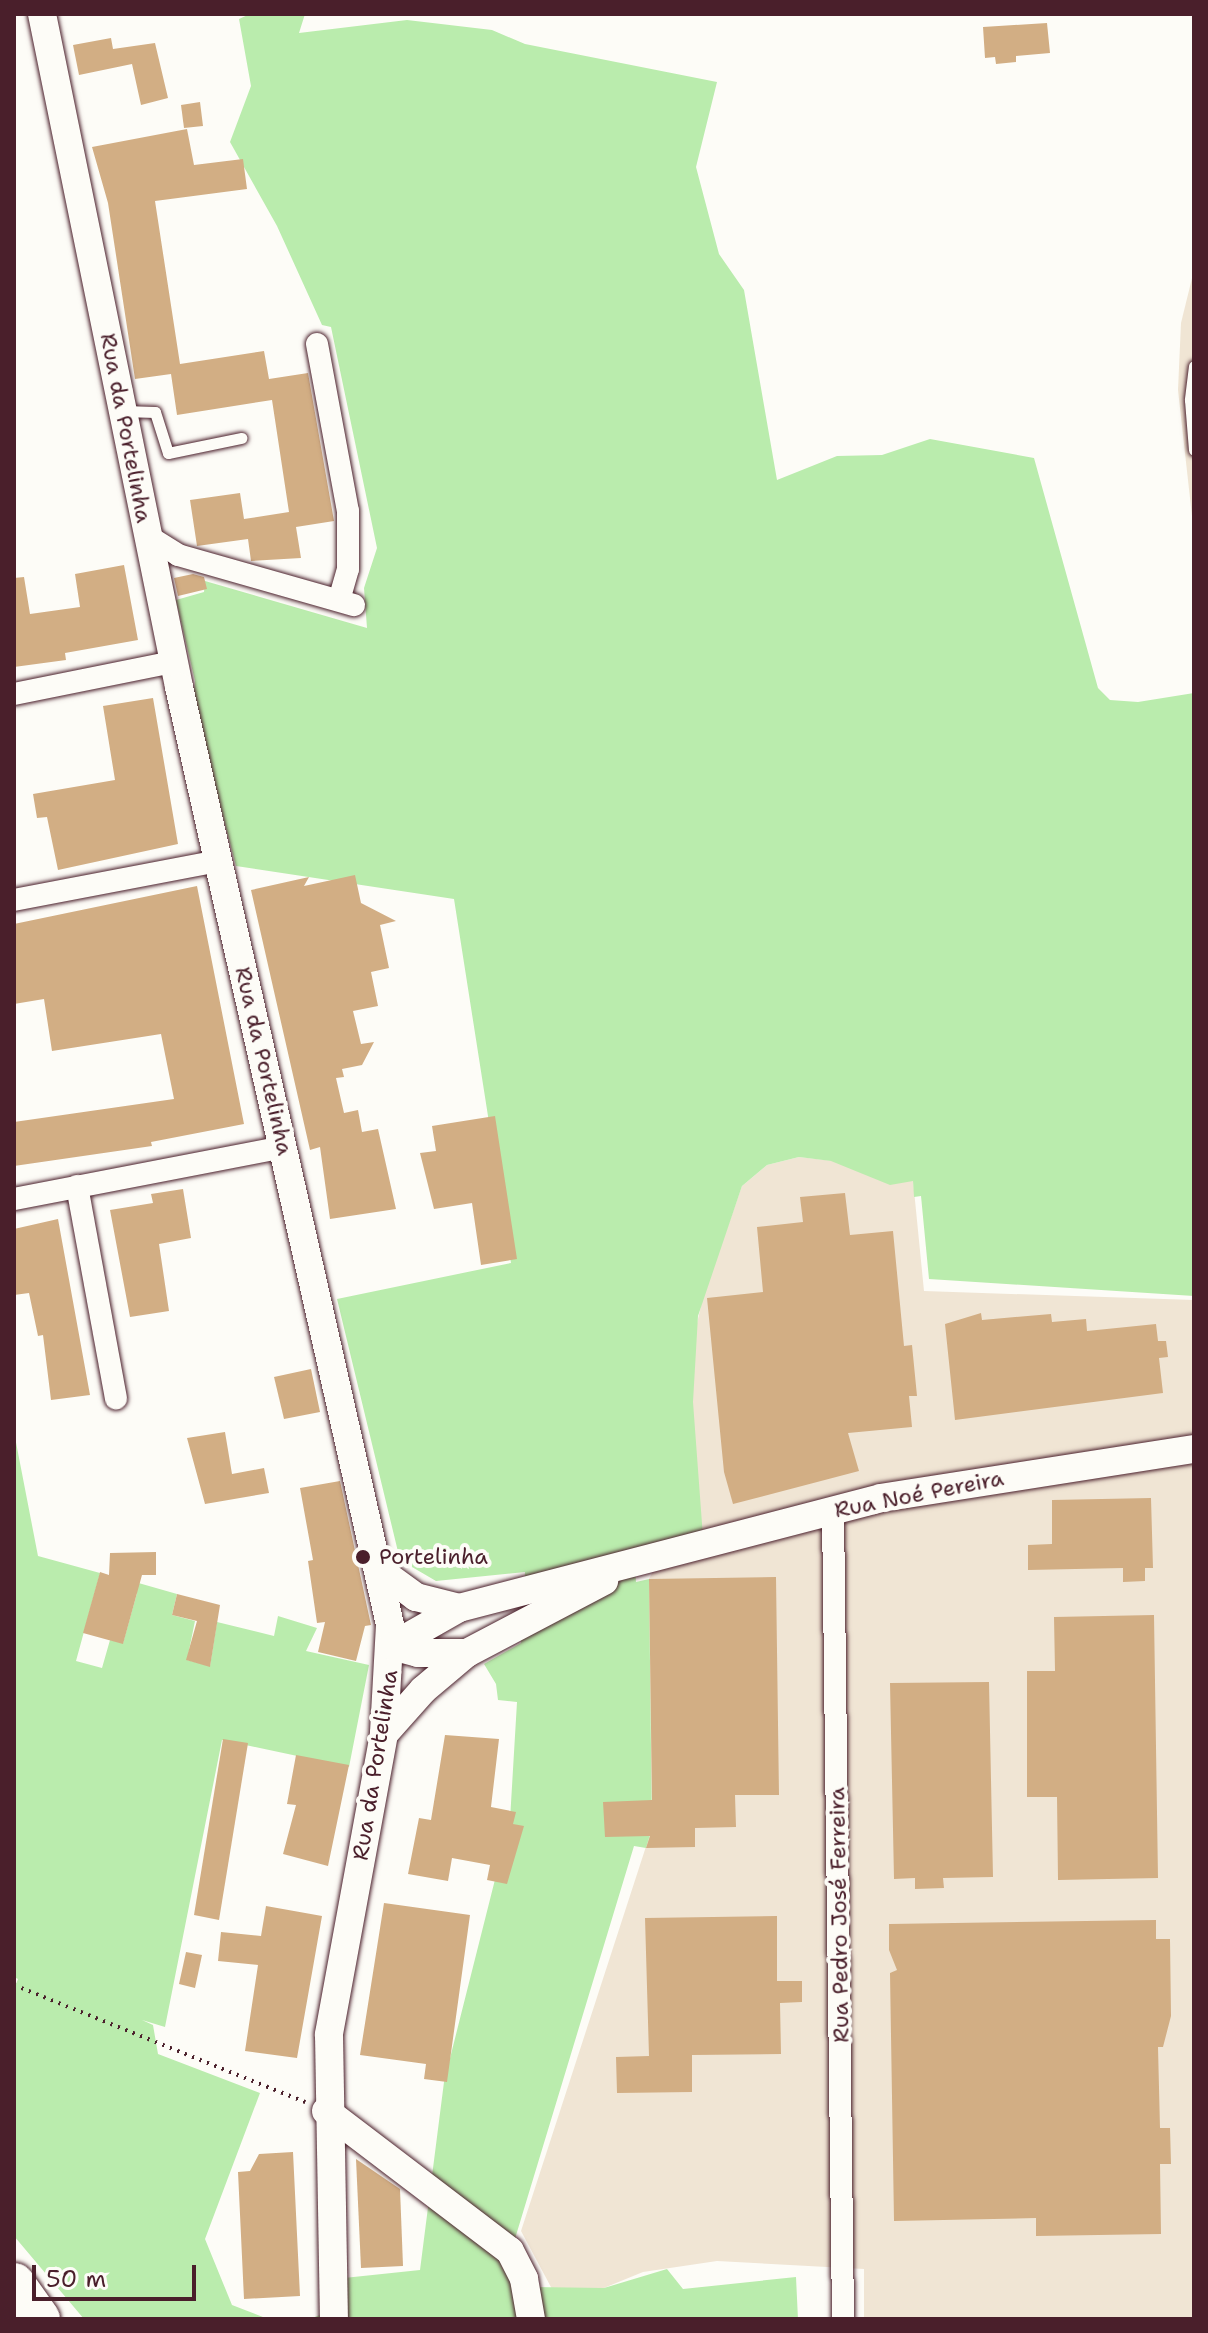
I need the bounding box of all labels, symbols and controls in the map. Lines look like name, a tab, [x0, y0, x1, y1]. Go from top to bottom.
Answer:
street label: Rua da Portelinha	[95, 331, 157, 525]
street label: Rua da Portelinha	[229, 964, 299, 1158]
street label: Rua Noé Pereira	[832, 1465, 1006, 1523]
place label: Portelinha	[379, 1544, 488, 1570]
marker: Portelinha	[354, 1548, 372, 1566]
street label: Rua da Portelinha	[347, 1668, 403, 1862]
street label: Rua Pedro José Ferreira	[824, 1787, 854, 2043]
scale bar	[36, 2249, 200, 2299]
text: 50 m	[46, 2263, 106, 2295]

